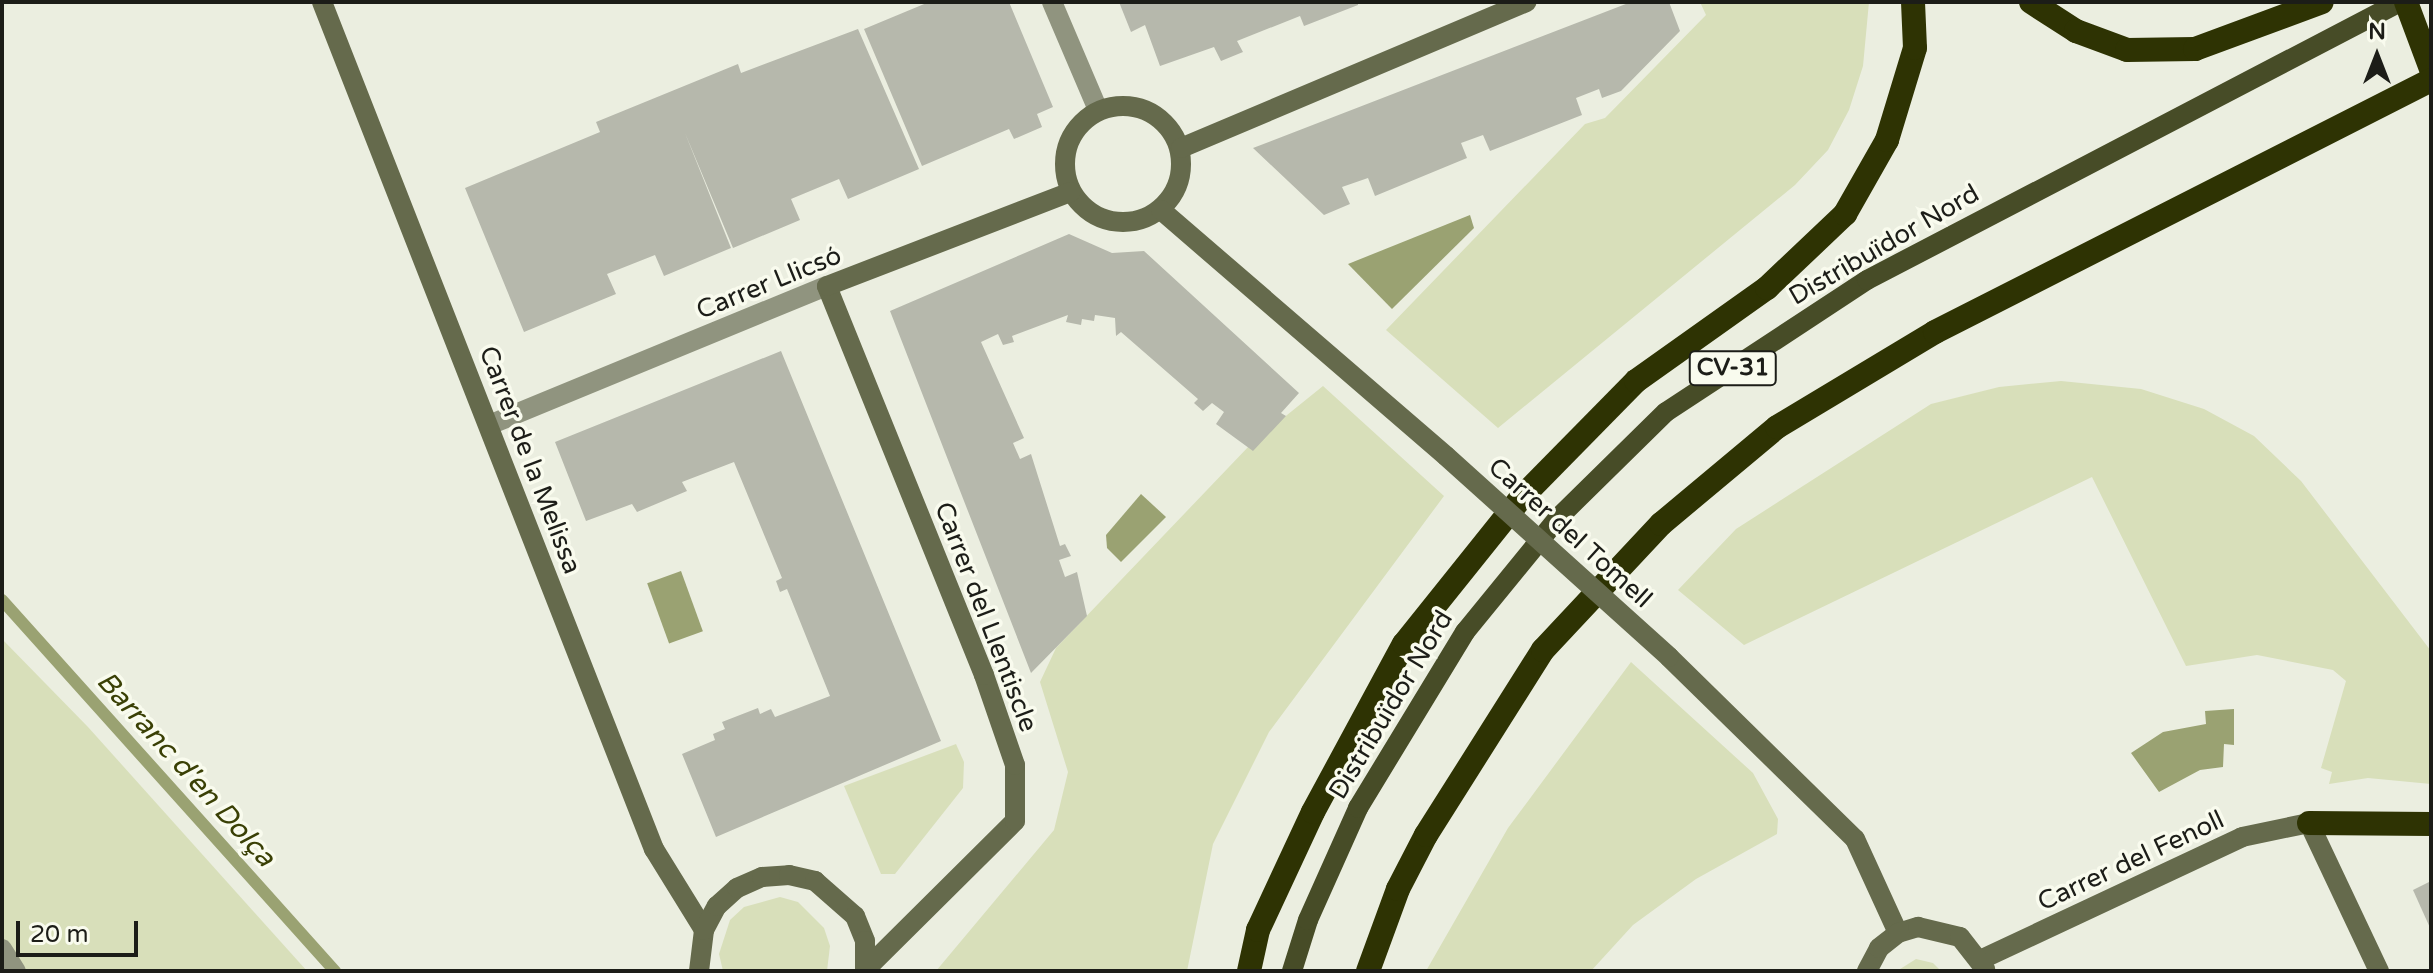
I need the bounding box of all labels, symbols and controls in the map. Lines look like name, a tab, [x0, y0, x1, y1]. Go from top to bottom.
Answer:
north arrow	[2337, 16, 2417, 96]
text: N	[2368, 19, 2386, 45]
street label: Distribuïdor Nord	[1783, 178, 1985, 312]
street label: Carrer Llicsó	[692, 240, 846, 326]
street label: Carrer de la Melissa	[472, 342, 588, 578]
road number: CV-31	[1687, 348, 1779, 388]
street label: Carrer del Tomell	[1482, 451, 1658, 615]
street label: Carrer del Llentiscle	[928, 498, 1044, 736]
street label: Distribuïdor Nord	[1322, 605, 1460, 805]
water label: Barranc d'en Dolça	[90, 665, 282, 873]
street label: Carrer del Fenoll	[2033, 804, 2229, 918]
scale bar	[20, 905, 142, 955]
text: 20 m	[30, 920, 88, 949]

